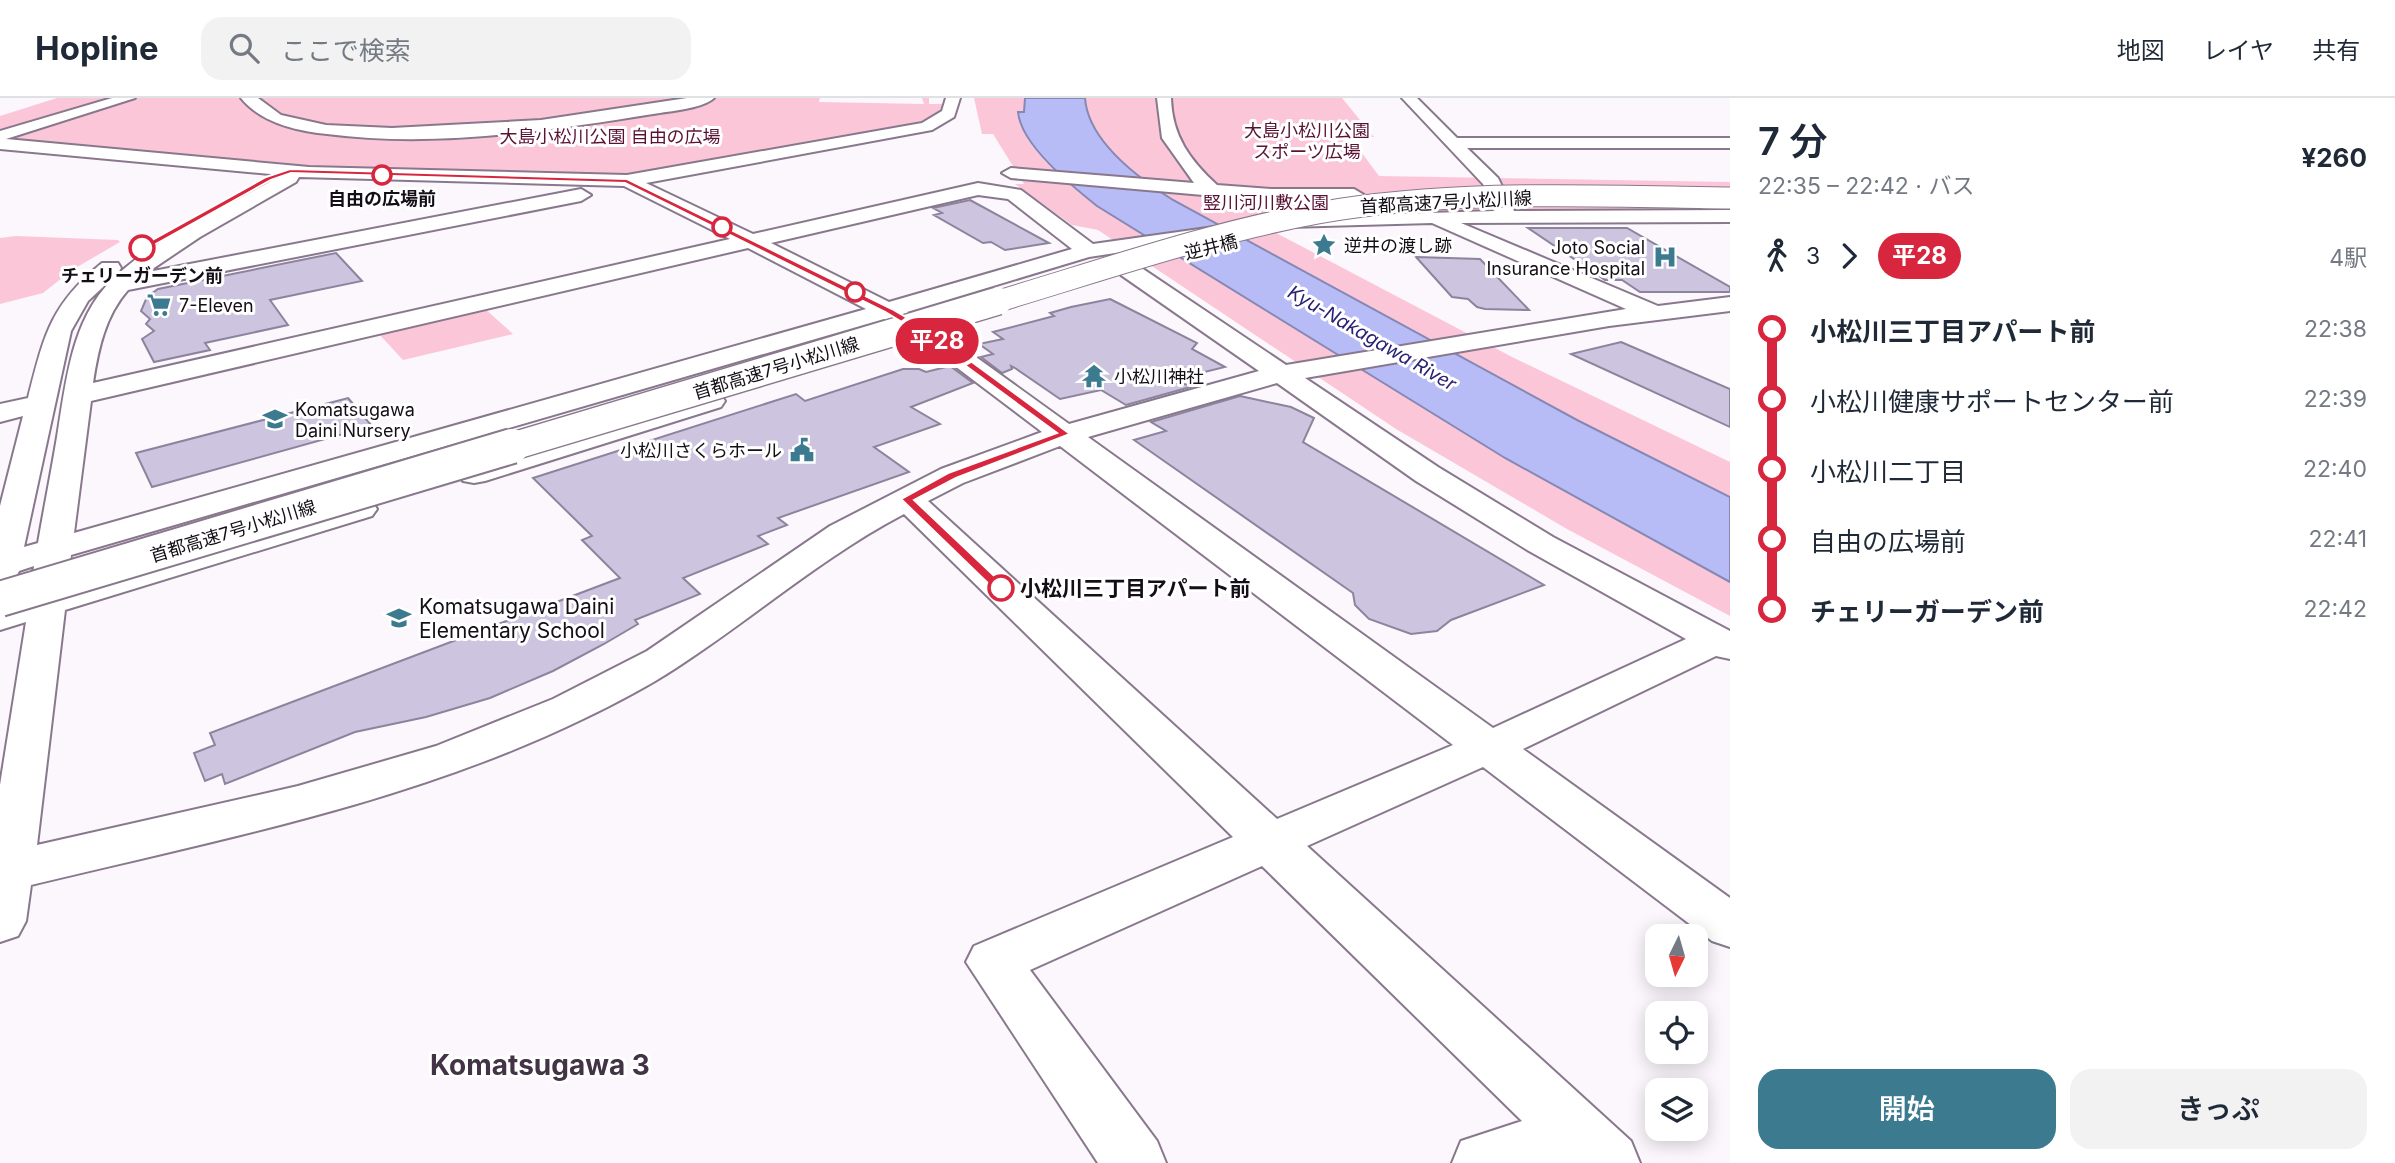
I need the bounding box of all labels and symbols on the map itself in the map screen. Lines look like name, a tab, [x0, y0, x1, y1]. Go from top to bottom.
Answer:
park label: 大島小松川公園 スポーツ広場	[1244, 120, 1370, 162]
park label: 大島小松川公園 自由の広場	[499, 126, 721, 147]
marker: 自由の広場前	[372, 165, 392, 185]
street label: 首都高速7号小松川線	[1359, 187, 1533, 217]
place label: 自由の広場前	[328, 188, 436, 209]
park label: 竪川河川敷公園	[1203, 192, 1329, 213]
unlabelled marker	[712, 217, 732, 237]
street label: 逆井橋	[1182, 230, 1240, 264]
place icon: 逆井の渡し跡	[1310, 231, 1338, 259]
marker: チェリーガーデン前	[129, 235, 155, 261]
place label: 逆井の渡し跡	[1344, 235, 1452, 256]
place label: Joto Social Insurance Hospital	[1487, 237, 1645, 279]
hospital icon: Joto Social Insurance Hospital	[1651, 243, 1679, 271]
place label: チェリーガーデン前	[61, 265, 223, 286]
water label: Kyu-Nakagawa River	[1284, 280, 1461, 396]
unlabelled marker	[845, 282, 865, 302]
supermarket icon: 7-Eleven	[145, 291, 173, 319]
place label: 7-Eleven	[179, 295, 254, 316]
line badge: 平28	[897, 318, 977, 364]
street label: 首都高速7号小松川線	[691, 333, 861, 403]
temple icon: 小松川神社	[1080, 362, 1108, 390]
place label: 小松川神社	[1114, 366, 1204, 387]
place label: Komatsugawa Daini Nursery	[295, 399, 415, 441]
school or university icon: Komatsugawa Daini Nursery	[261, 405, 289, 433]
public building icon: 小松川さくらホール	[788, 436, 816, 464]
place label: 小松川さくらホール	[620, 440, 782, 461]
street label: 首都高速7号小松川線	[148, 496, 318, 566]
marker: 小松川三丁目アパート前	[988, 575, 1014, 601]
place label: 小松川三丁目アパート前	[1020, 576, 1251, 601]
place label: Komatsugawa Daini Elementary School	[419, 594, 614, 643]
school or university icon: Komatsugawa Daini Elementary School	[385, 604, 413, 632]
north arrow	[1645, 924, 1708, 987]
district label: Komatsugawa 3	[430, 1048, 650, 1082]

